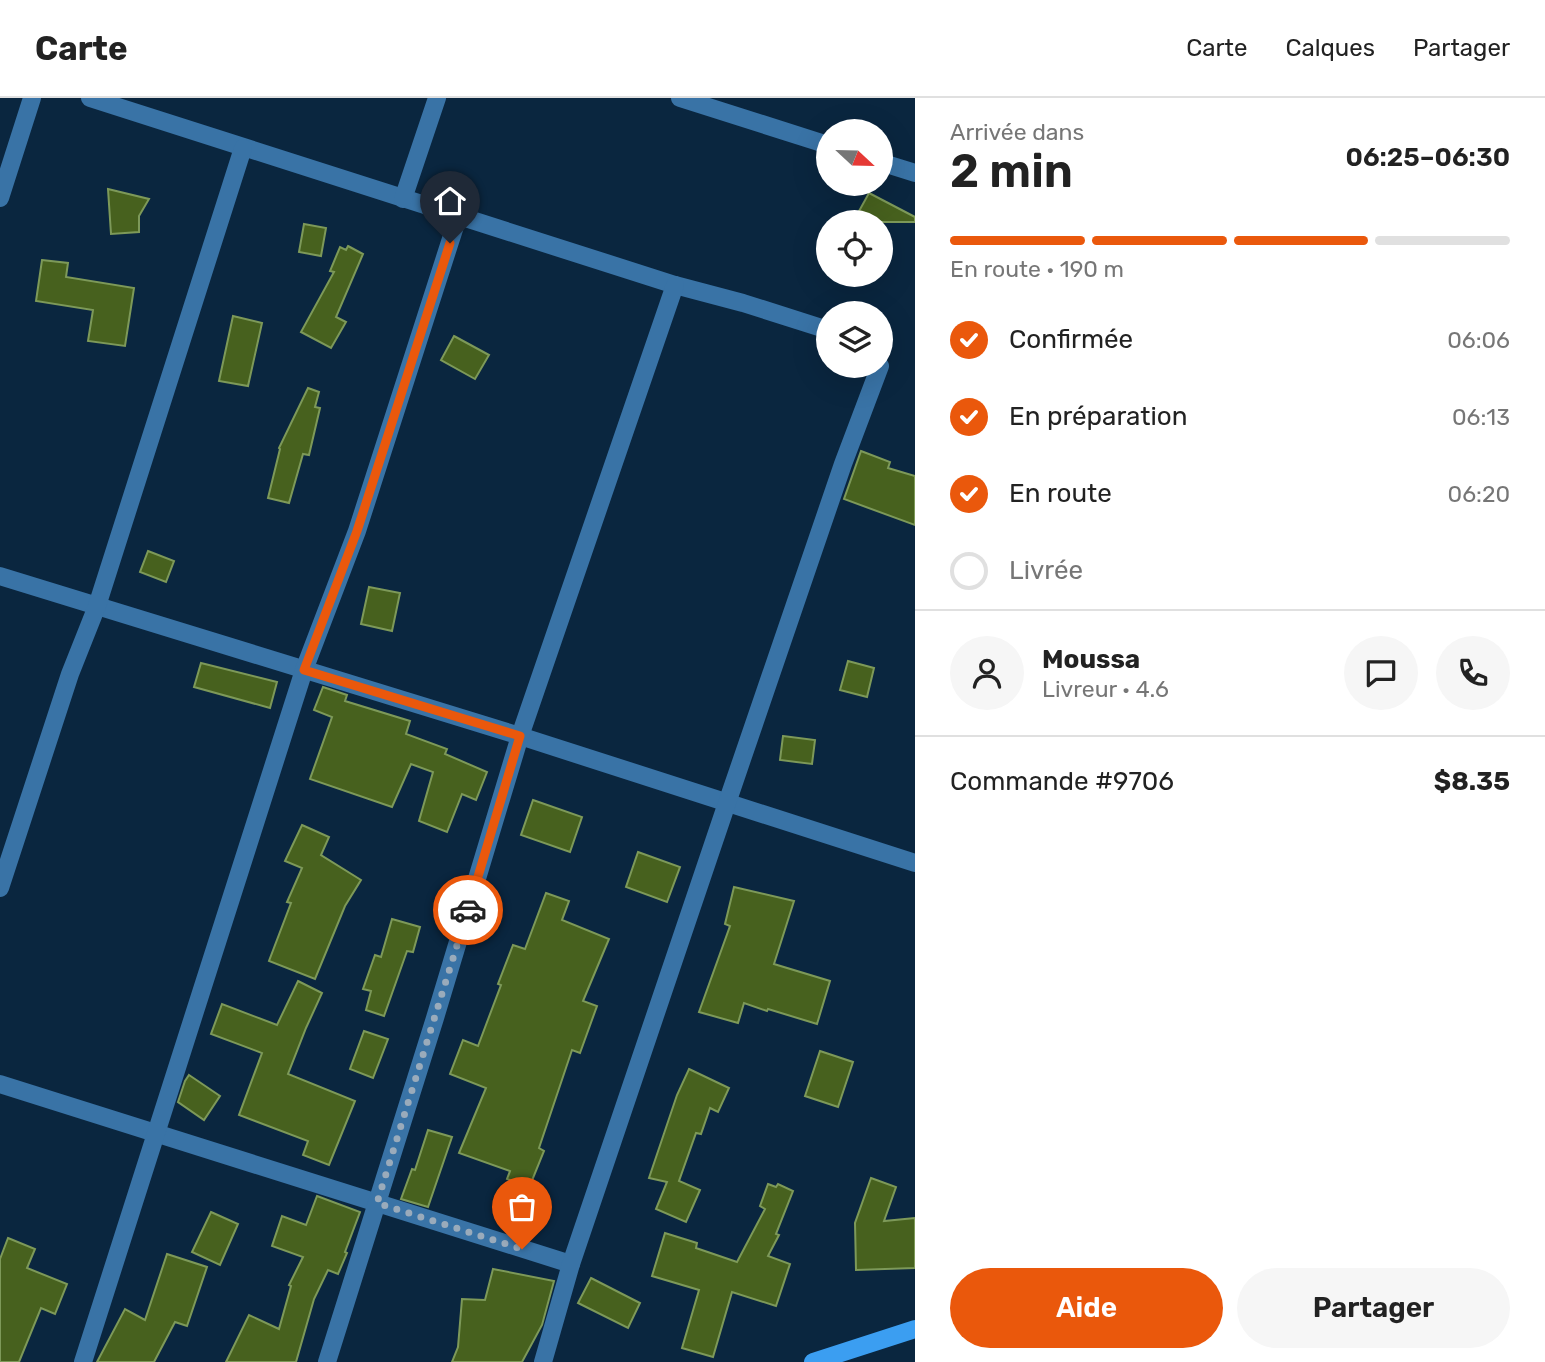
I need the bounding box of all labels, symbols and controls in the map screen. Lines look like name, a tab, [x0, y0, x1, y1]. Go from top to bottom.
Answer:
text: Carte	[35, 29, 128, 68]
text: Carte	[1186, 34, 1247, 62]
text: Calques	[1285, 34, 1375, 62]
text: Partager	[1413, 34, 1510, 62]
text: Arrivée dans	[950, 118, 1084, 146]
north arrow	[816, 119, 892, 196]
map controls	[816, 119, 893, 378]
text: 06:25–06:30	[1346, 142, 1510, 173]
text: 2 min	[950, 144, 1073, 199]
pin	[420, 171, 480, 243]
icon: home	[431, 182, 469, 220]
button: locate	[816, 210, 893, 287]
text: En route · 190 m	[950, 255, 1124, 283]
button: layers	[816, 301, 893, 378]
icon: check	[950, 321, 988, 359]
text: Confirmée	[1009, 324, 1133, 355]
text: 06:06	[1447, 326, 1510, 354]
icon: check	[950, 398, 988, 436]
text: En préparation	[1009, 401, 1187, 432]
text: 06:13	[1452, 403, 1510, 431]
icon: check	[950, 475, 988, 513]
text: En route	[1009, 478, 1112, 509]
text: 06:20	[1448, 480, 1510, 508]
text: Livrée	[1009, 555, 1083, 586]
button: person	[950, 636, 1024, 710]
button: chat	[1344, 636, 1418, 710]
button: phone	[1436, 636, 1510, 710]
text: Moussa	[1042, 644, 1140, 675]
text: Livreur · 4.6	[1042, 675, 1169, 703]
text: Commande #9706	[950, 766, 1174, 797]
text: $8.35	[1434, 766, 1510, 797]
courier	[433, 875, 503, 945]
icon: car	[449, 891, 487, 929]
pin	[492, 1177, 552, 1249]
icon: bag	[503, 1188, 541, 1226]
button: Aide	[950, 1268, 1223, 1348]
button: Partager	[1237, 1268, 1510, 1348]

